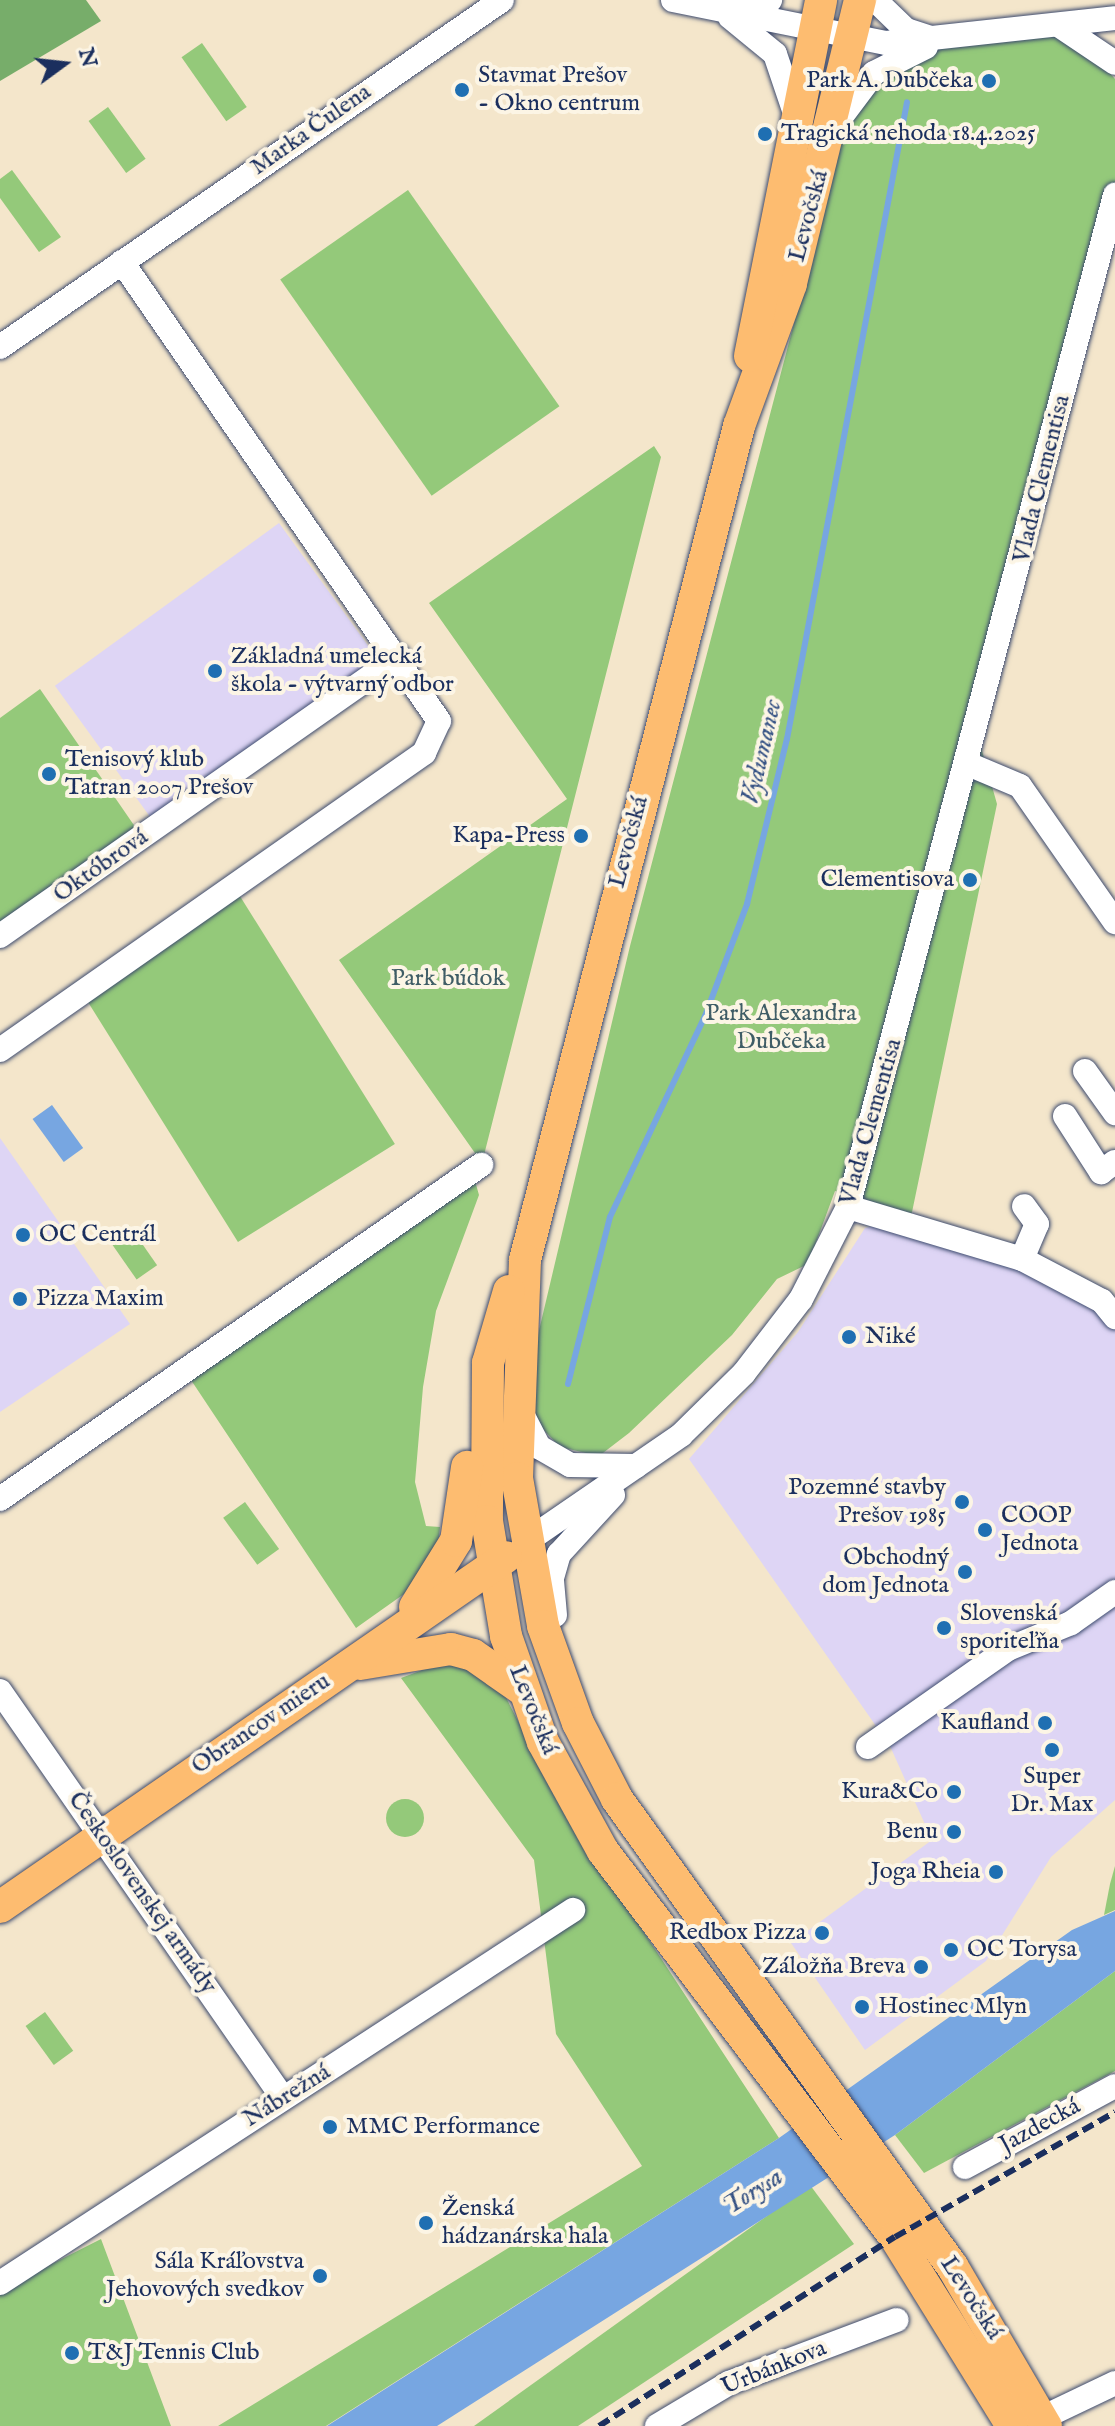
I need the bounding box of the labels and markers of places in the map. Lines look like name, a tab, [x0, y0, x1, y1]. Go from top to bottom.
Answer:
place label: Stavmat Prešov - Okno centrum	[478, 62, 640, 118]
place label: Park A. Dubčeka	[806, 67, 973, 95]
marker: Park A. Dubčeka	[980, 72, 998, 90]
marker: Stavmat Prešov - Okno centrum	[453, 81, 471, 99]
place label: Tragická nehoda 18.4.2025	[781, 120, 1036, 148]
marker: Tragická nehoda 18.4.2025	[756, 125, 774, 143]
place label: Základná umelecká škola - výtvarný odbor	[231, 643, 454, 699]
marker: Základná umelecká škola - výtvarný odbor	[206, 662, 224, 680]
place label: Tenisový klub Tatran 2007 Prešov	[65, 746, 253, 802]
marker: Tenisový klub Tatran 2007 Prešov	[40, 765, 58, 783]
place label: Kapa-Press	[452, 822, 565, 850]
marker: Kapa-Press	[572, 827, 590, 845]
place label: Clementisova	[820, 866, 954, 894]
marker: Clementisova	[961, 871, 979, 889]
place label: OC Centrál	[39, 1221, 156, 1249]
marker: OC Centrál	[14, 1226, 32, 1244]
place label: Pizza Maxim	[36, 1285, 164, 1313]
marker: Pizza Maxim	[11, 1290, 29, 1308]
place label: Niké	[865, 1323, 916, 1351]
marker: Niké	[840, 1328, 858, 1346]
place label: Pozemné stavby Prešov 1985	[788, 1474, 946, 1530]
marker: Pozemné stavby Prešov 1985	[953, 1493, 971, 1511]
place label: COOP Jednota	[1001, 1502, 1078, 1558]
marker: COOP Jednota	[976, 1521, 994, 1539]
place label: Obchodný dom Jednota	[822, 1544, 949, 1600]
marker: Obchodný dom Jednota	[956, 1563, 974, 1581]
place label: Slovenská sporiteľňa	[960, 1600, 1059, 1656]
marker: Slovenská sporiteľňa	[935, 1619, 953, 1637]
place label: Kaufland	[940, 1709, 1029, 1737]
marker: Kaufland	[1036, 1714, 1054, 1732]
marker: Super Dr. Max	[1043, 1741, 1061, 1759]
place label: Super Dr. Max	[1011, 1763, 1093, 1819]
place label: Kura&Co	[841, 1778, 938, 1806]
marker: Kura&Co	[945, 1783, 963, 1801]
place label: Benu	[886, 1818, 938, 1846]
marker: Benu	[945, 1823, 963, 1841]
place label: Joga Rheia	[871, 1858, 980, 1886]
marker: Joga Rheia	[987, 1863, 1005, 1881]
place label: Redbox Pizza	[669, 1919, 806, 1947]
marker: Redbox Pizza	[813, 1924, 831, 1942]
place label: OC Torysa	[967, 1936, 1077, 1964]
marker: OC Torysa	[942, 1941, 960, 1959]
place label: Záložňa Breva	[762, 1953, 905, 1981]
marker: Záložňa Breva	[912, 1958, 930, 1976]
place label: Hostinec Mlyn	[878, 1993, 1027, 2021]
marker: Hostinec Mlyn	[853, 1998, 871, 2016]
place label: MMC Performance	[346, 2113, 540, 2141]
marker: MMC Performance	[321, 2118, 339, 2136]
place label: Ženská hádzanárska hala	[442, 2195, 608, 2251]
marker: Ženská hádzanárska hala	[417, 2214, 435, 2232]
place label: Sála Kráľovstva Jehovových svedkov	[106, 2248, 304, 2304]
marker: Sála Kráľovstva Jehovových svedkov	[311, 2267, 329, 2285]
place label: T&J Tennis Club	[88, 2339, 260, 2367]
marker: T&J Tennis Club	[63, 2344, 81, 2362]

